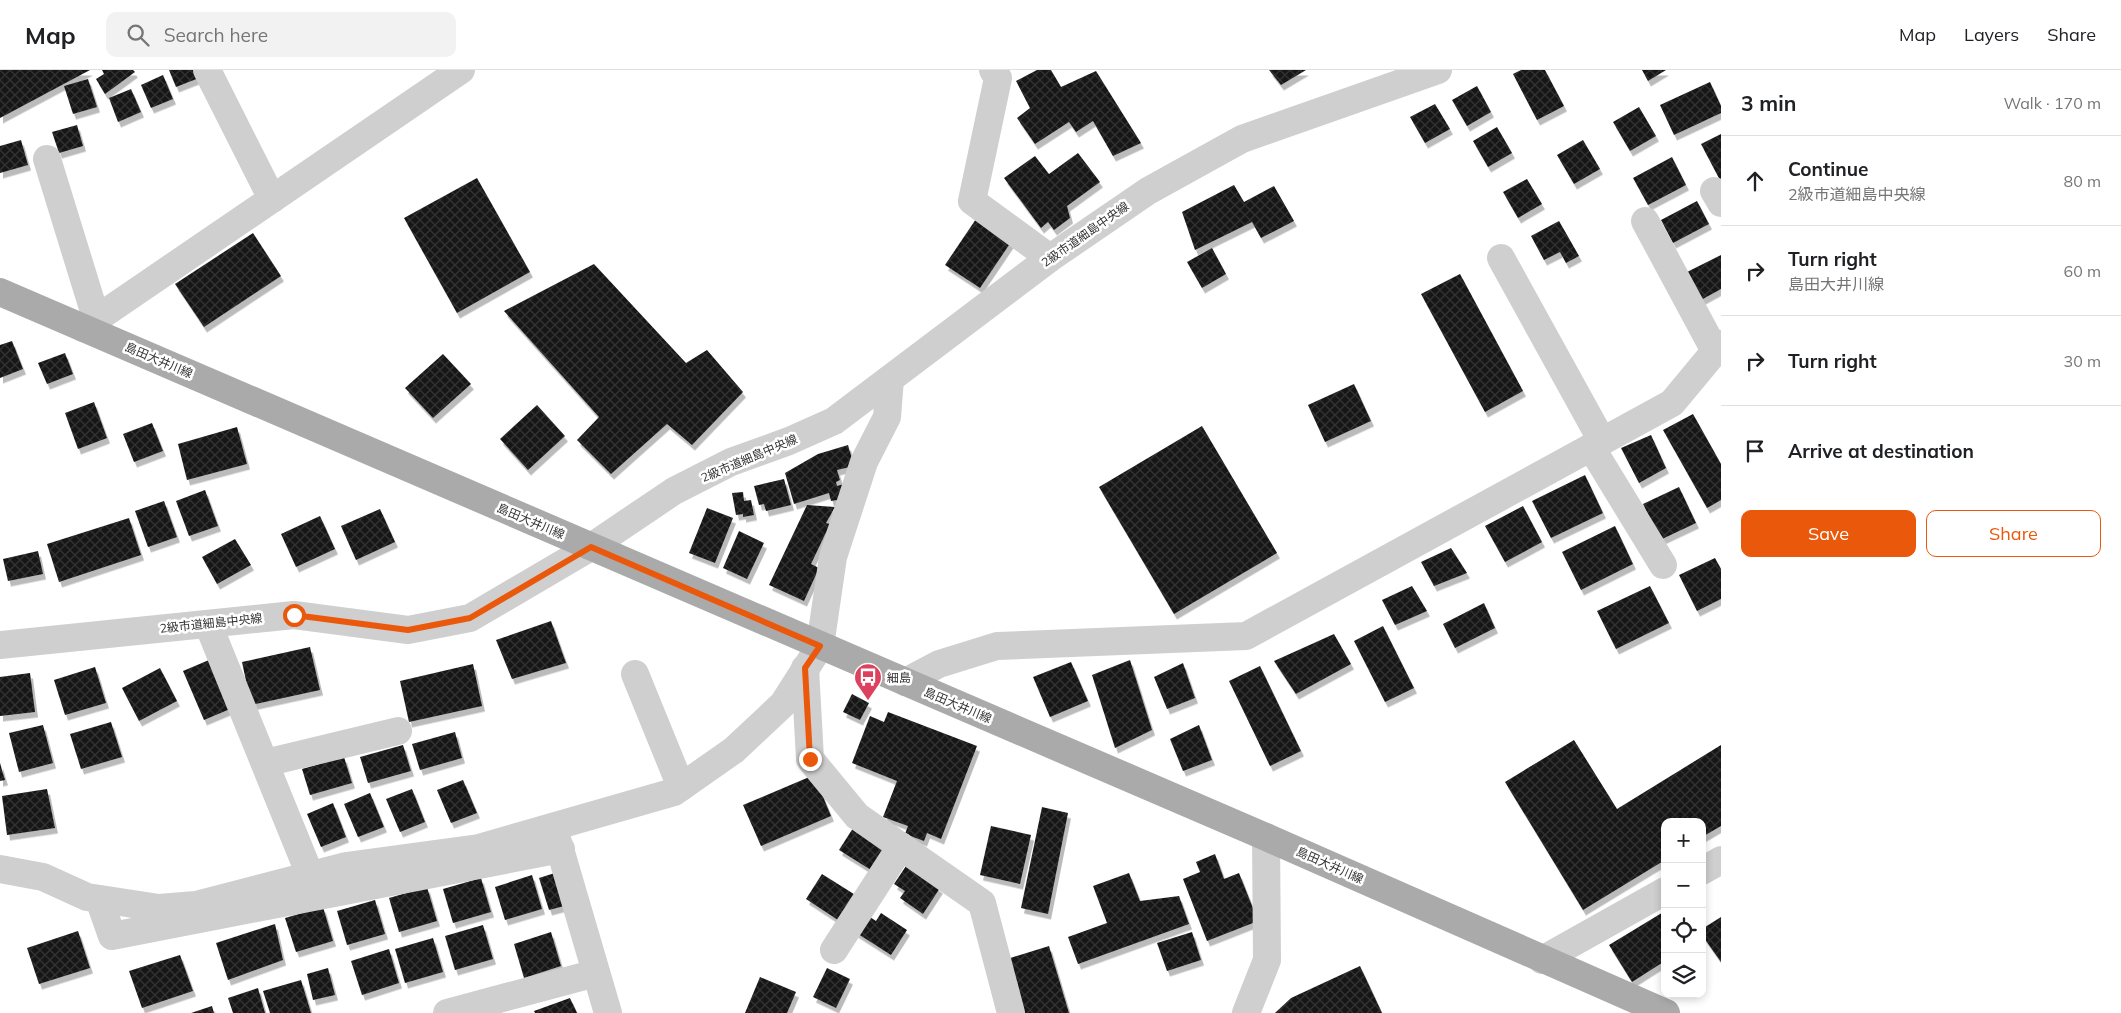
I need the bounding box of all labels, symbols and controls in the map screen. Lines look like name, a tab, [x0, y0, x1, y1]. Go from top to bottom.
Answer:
search box	[106, 12, 456, 57]
text: Map	[25, 20, 76, 50]
icon: search	[124, 21, 152, 49]
text: Search here	[164, 23, 268, 47]
text: Map	[1899, 23, 1936, 46]
text: Layers	[1964, 23, 2019, 46]
text: Share	[2047, 23, 2096, 46]
text: 3 min	[1741, 90, 1796, 116]
text: Walk · 170 m	[2003, 93, 2101, 113]
text: Continue	[1788, 157, 1868, 181]
icon: ahead	[1741, 167, 1769, 195]
text: 80 m	[2064, 171, 2101, 191]
text: 2級市道細島中央線	[1788, 184, 1926, 204]
street label: 2級市道細島中央線	[1038, 198, 1132, 270]
text: Turn right	[1788, 247, 1877, 271]
icon: right	[1741, 257, 1769, 285]
text: 60 m	[2064, 261, 2101, 281]
text: 島田大井川線	[1788, 274, 1884, 294]
street label: 島田大井川線	[123, 339, 195, 381]
icon: right	[1741, 347, 1769, 375]
text: Turn right	[1788, 349, 1877, 373]
text: 30 m	[2064, 351, 2101, 371]
street label: 2級市道細島中央線	[699, 431, 799, 485]
icon: arrive	[1741, 437, 1769, 465]
text: Arrive at destination	[1788, 439, 1974, 463]
street label: 島田大井川線	[495, 500, 567, 542]
button: Save	[1741, 510, 1916, 557]
button: Share	[1926, 510, 2101, 557]
route start	[283, 604, 306, 627]
street label: 2級市道細島中央線	[159, 610, 263, 636]
bus stop icon: 細島	[853, 662, 883, 701]
place label: 細島	[887, 670, 911, 685]
street label: 島田大井川線	[922, 684, 994, 726]
route end	[799, 748, 822, 771]
map controls	[1661, 818, 1706, 998]
button: +	[1661, 818, 1706, 863]
street label: 島田大井川線	[1294, 844, 1366, 886]
button: −	[1661, 863, 1706, 908]
button: locate	[1661, 908, 1706, 953]
button: layers	[1661, 953, 1706, 998]

